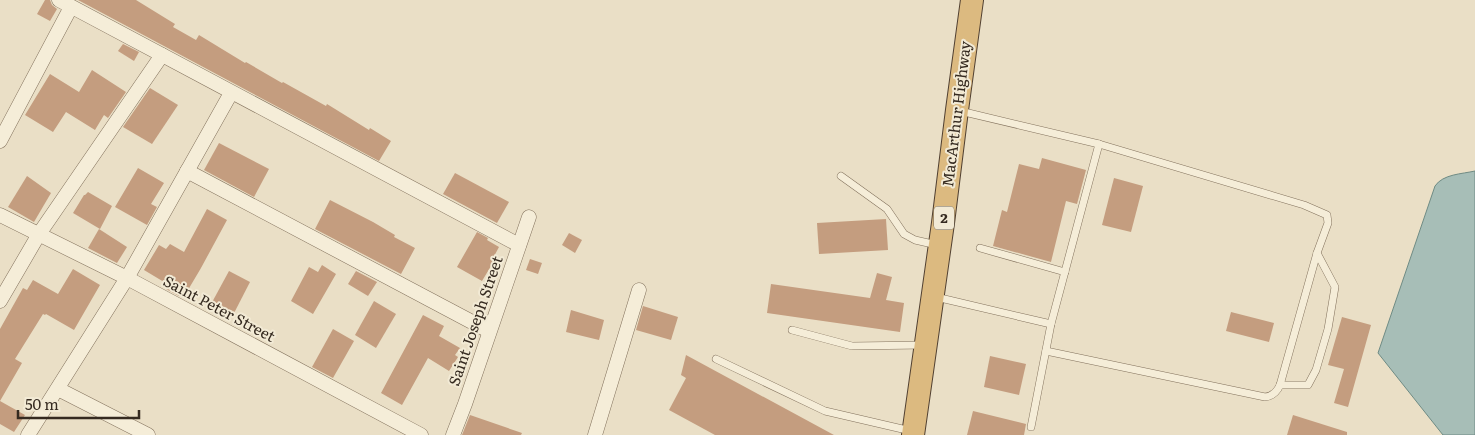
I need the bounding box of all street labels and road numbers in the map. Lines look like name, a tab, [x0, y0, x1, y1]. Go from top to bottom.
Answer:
street label: MacArthur Highway	[935, 39, 976, 188]
road number: 2	[934, 207, 954, 230]
street label: Saint Joseph Street	[442, 252, 508, 389]
street label: Saint Peter Street	[160, 268, 280, 347]

